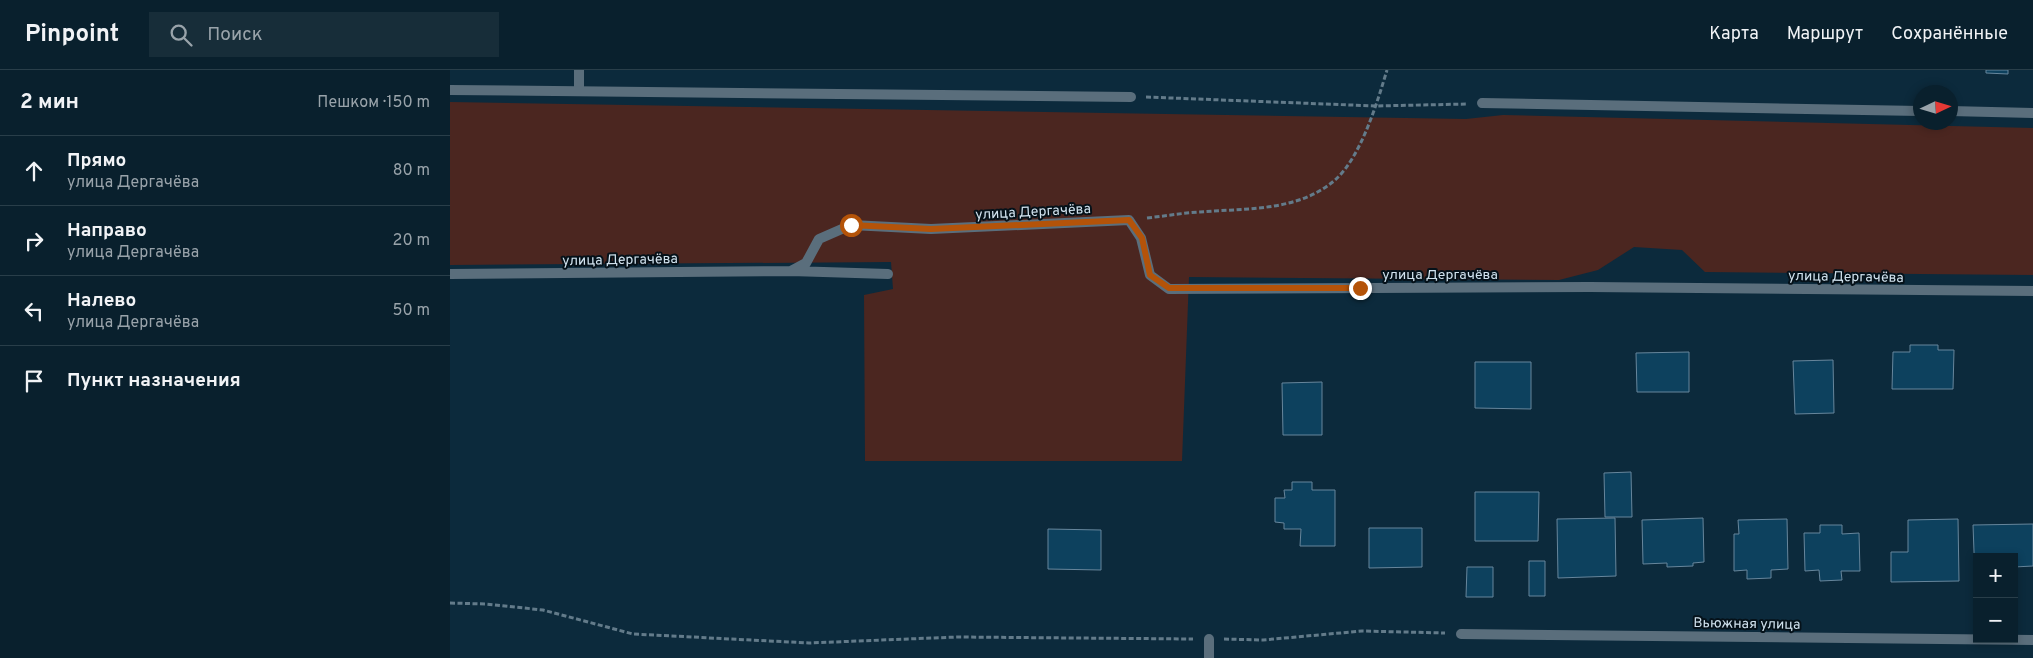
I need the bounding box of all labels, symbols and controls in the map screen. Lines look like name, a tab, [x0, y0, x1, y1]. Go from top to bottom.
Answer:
search box	[149, 12, 499, 57]
text: Pinpoint	[25, 20, 119, 50]
icon: search	[167, 21, 195, 49]
text: Поиск	[207, 23, 263, 47]
text: Карта	[1709, 23, 1759, 46]
text: Маршрут	[1787, 23, 1863, 46]
text: Сохранённые	[1891, 23, 2008, 46]
north arrow	[1913, 85, 1958, 130]
text: 2 мин	[20, 89, 79, 116]
text: Пешком · 150 m	[317, 93, 430, 113]
text: Прямо	[67, 149, 126, 173]
icon: ahead	[20, 157, 48, 185]
text: 80 m	[393, 161, 430, 181]
text: улица Дергачёва	[67, 173, 199, 193]
street label: улица Дергачёва	[975, 201, 1091, 224]
route start	[840, 214, 863, 237]
text: Направо	[67, 219, 147, 243]
icon: right	[20, 227, 48, 255]
text: 20 m	[393, 231, 430, 251]
text: улица Дергачёва	[67, 243, 199, 263]
street label: улица Дергачёва	[562, 251, 678, 270]
street label: улица Дергачёва	[1382, 267, 1498, 284]
street label: улица Дергачёва	[1788, 268, 1904, 287]
route end	[1349, 277, 1372, 300]
text: Налево	[67, 289, 136, 313]
icon: left	[20, 297, 48, 325]
text: 50 m	[393, 301, 430, 321]
text: улица Дергачёва	[67, 313, 199, 333]
icon: arrive	[20, 367, 48, 395]
text: Пункт назначения	[67, 369, 241, 393]
map controls	[1973, 553, 2018, 643]
button: +	[1973, 553, 2018, 598]
button: −	[1973, 598, 2018, 643]
street label: Вьюжная улица	[1693, 615, 1801, 634]

